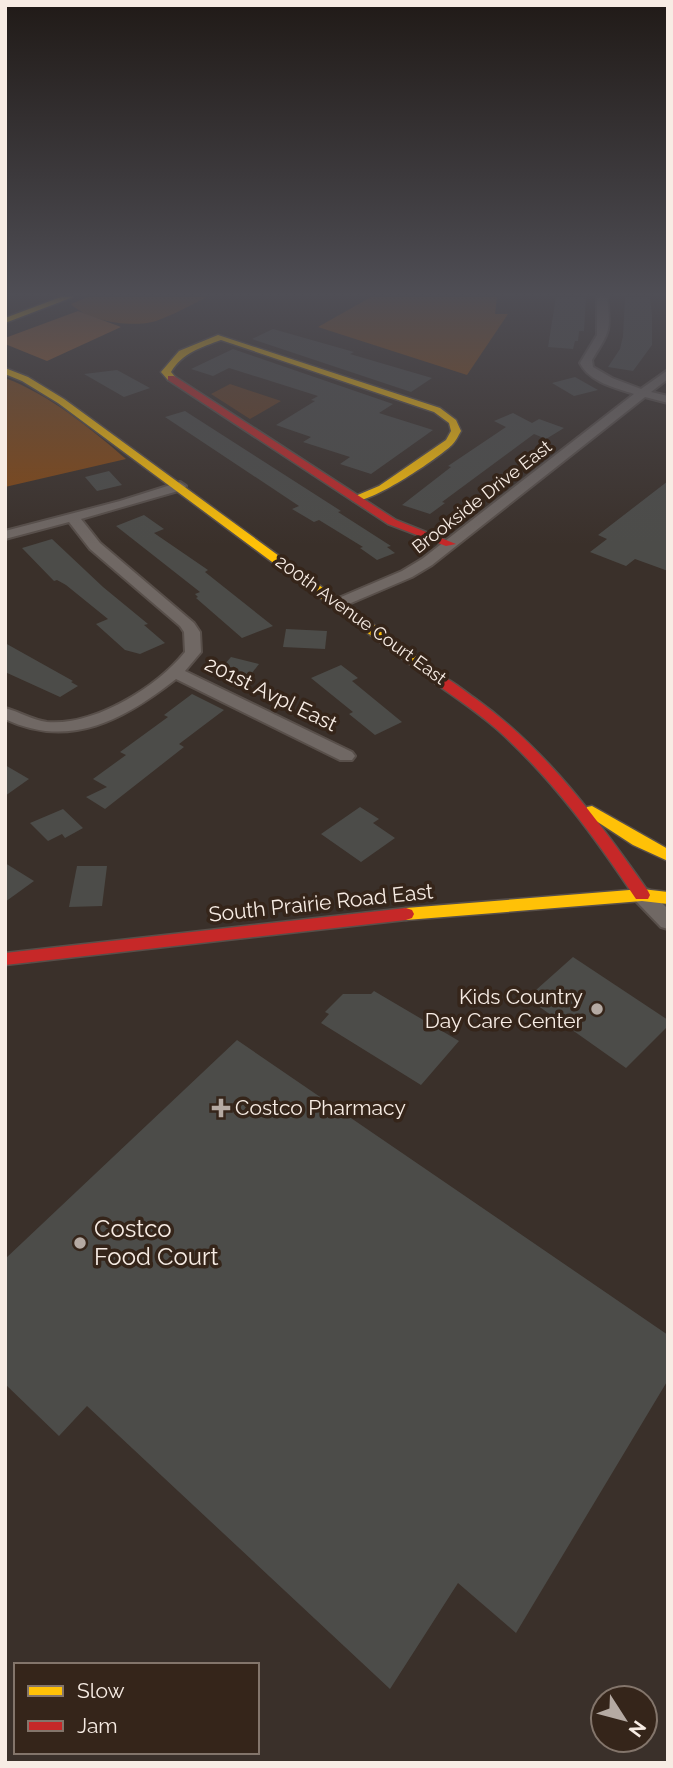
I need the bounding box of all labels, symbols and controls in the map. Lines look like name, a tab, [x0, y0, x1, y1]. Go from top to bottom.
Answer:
street label: Brookside Drive East	[408, 436, 556, 557]
street label: 200th Avenue Court East	[272, 551, 451, 689]
street label: 201st Avpl East	[201, 651, 341, 736]
street label: South Prairie Road East	[208, 878, 434, 927]
place label: Kids Country Day Care Center	[425, 984, 584, 1033]
marker: Kids Country Day Care Center	[589, 1001, 605, 1017]
place label: Costco Pharmacy	[235, 1095, 406, 1120]
marker: Costco Pharmacy	[213, 1100, 229, 1116]
place label: Costco Food Court	[94, 1214, 218, 1271]
marker: Costco Food Court	[72, 1235, 88, 1251]
legend	[14, 1663, 259, 1754]
text: Slow	[77, 1678, 125, 1703]
north arrow	[589, 1684, 659, 1754]
text: Jam	[77, 1713, 118, 1738]
text: N	[625, 1717, 651, 1741]

